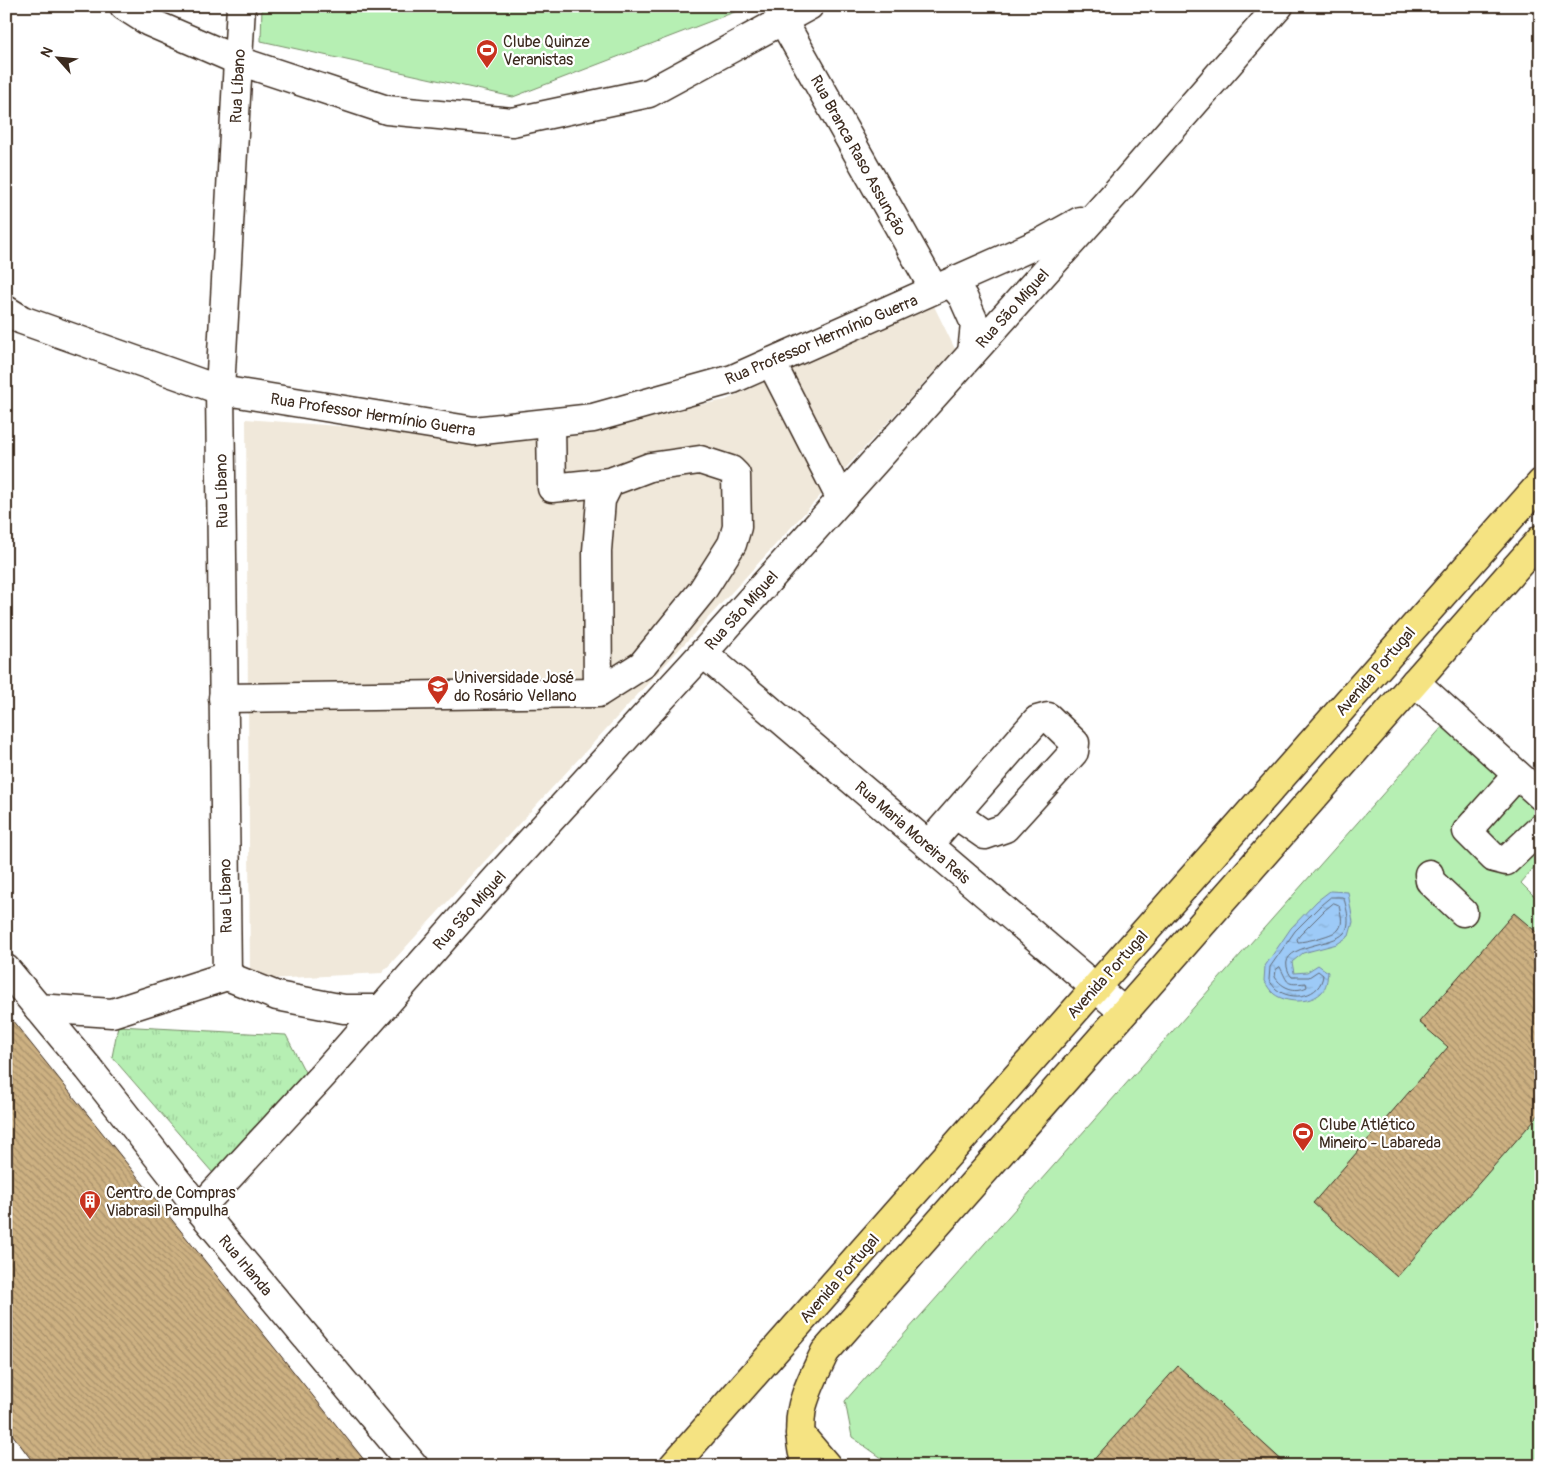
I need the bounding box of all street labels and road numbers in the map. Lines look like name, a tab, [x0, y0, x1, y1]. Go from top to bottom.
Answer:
street label: Rua Líbano	[226, 48, 250, 124]
street label: Rua Branca Raso Assunção	[806, 72, 911, 240]
street label: Rua São Miguel	[972, 265, 1054, 353]
street label: Rua Professor Hermínio Guerra	[722, 290, 921, 390]
street label: Rua Professor Hermínio Guerra	[269, 389, 477, 441]
street label: Rua Líbano	[211, 453, 233, 528]
street label: Rua São Miguel	[701, 567, 783, 655]
street label: Avenida Portugal	[1332, 623, 1420, 720]
street label: Rua Maria Moreira Reis	[850, 777, 974, 888]
street label: Rua Líbano	[215, 858, 237, 933]
street label: Rua São Miguel	[429, 867, 511, 955]
street label: Avenida Portugal	[1063, 926, 1153, 1023]
street label: Avenida Portugal	[796, 1230, 884, 1327]
street label: Rua Irlanda	[214, 1231, 277, 1300]

